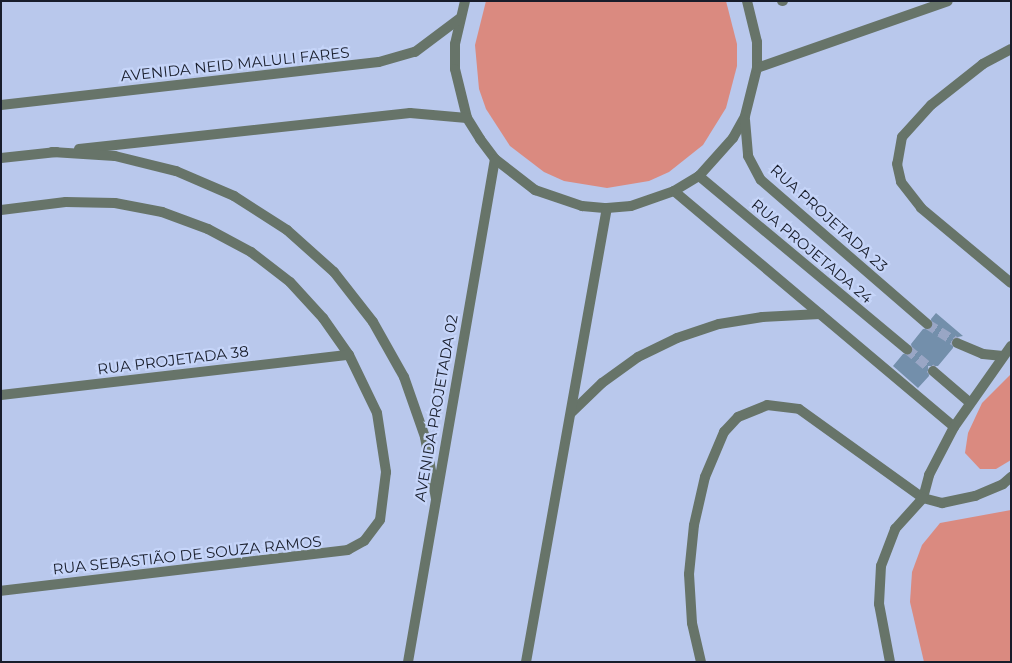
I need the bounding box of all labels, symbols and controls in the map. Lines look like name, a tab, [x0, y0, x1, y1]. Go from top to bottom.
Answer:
street label: AVENIDA NEID MALULI FARES	[120, 43, 350, 85]
street label: RUA PROJETADA 23	[767, 161, 891, 275]
street label: RUA PROJETADA 24	[748, 195, 876, 307]
street label: AVENIDA PROJETADA 02	[411, 313, 461, 503]
street label: RUA PROJETADA 38	[96, 342, 250, 378]
street label: RUA SEBASTIÃO DE SOUZA RAMOS	[52, 532, 322, 578]

